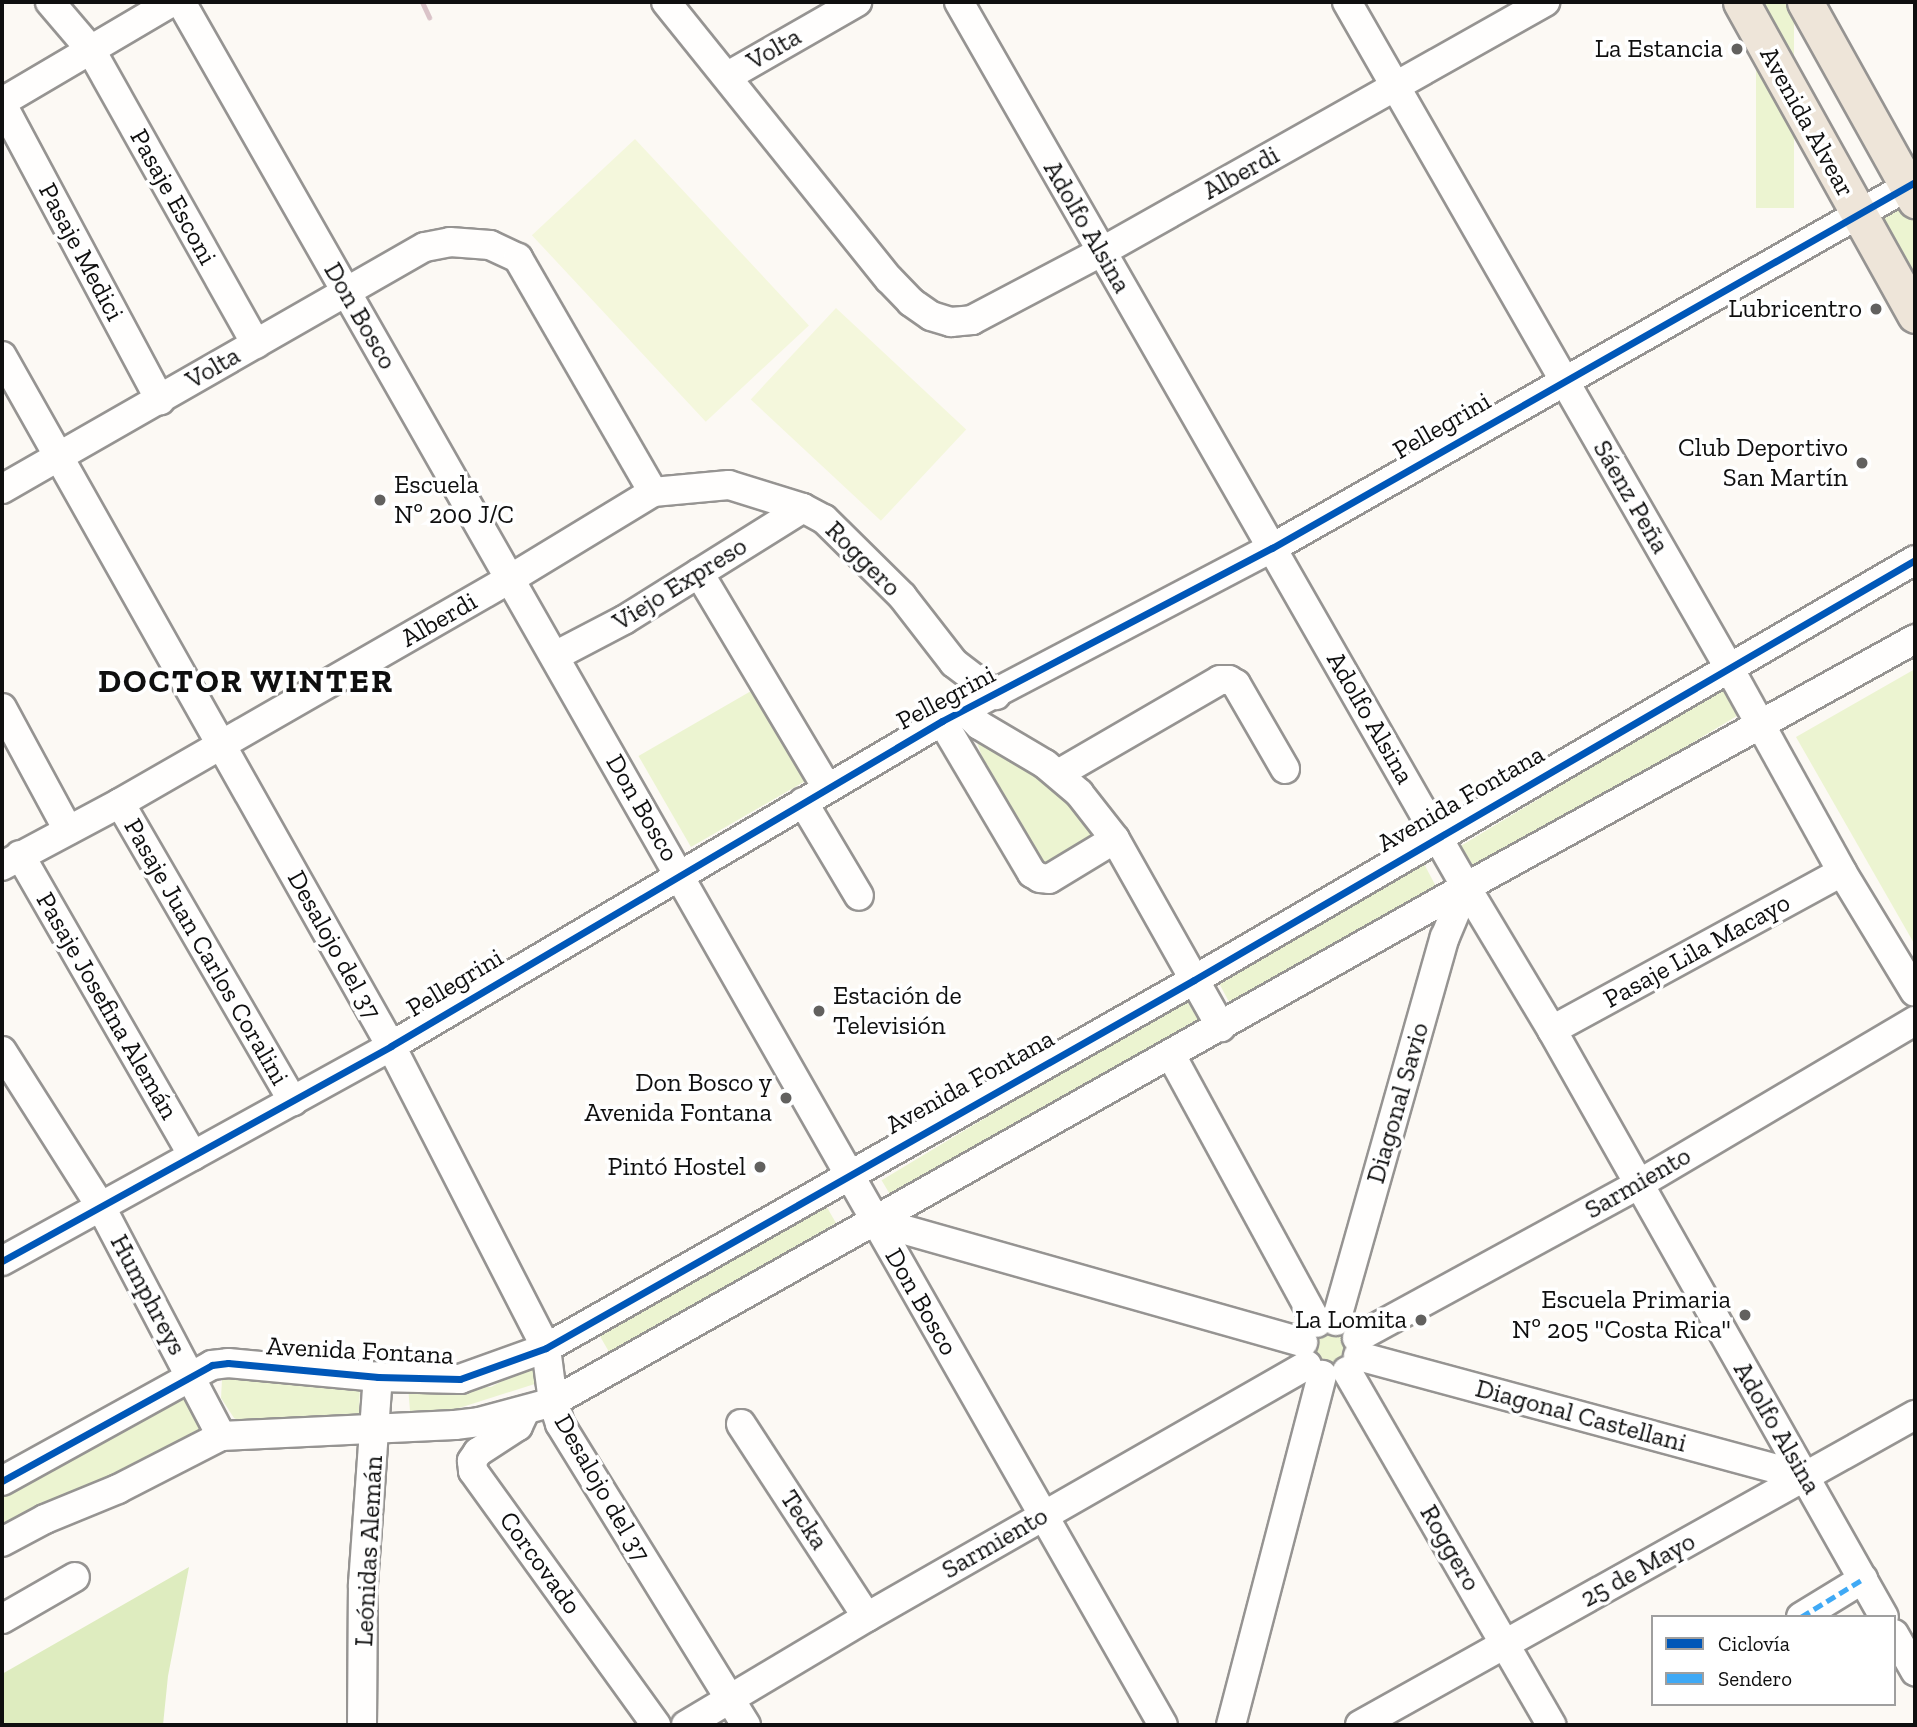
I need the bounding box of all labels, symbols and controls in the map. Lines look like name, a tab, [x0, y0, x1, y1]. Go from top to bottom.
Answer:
street label: Volta	[741, 21, 807, 77]
place label: La Estancia	[1595, 33, 1723, 65]
marker: La Estancia	[1729, 41, 1745, 57]
street label: Avenida Alvear	[1753, 41, 1861, 203]
street label: Pasaje Esconi	[123, 124, 223, 270]
street label: Alberdi	[1197, 139, 1285, 207]
street label: Adolfo Alsina	[1036, 155, 1138, 299]
street label: Pasaje Medici	[32, 178, 130, 326]
street label: Don Bosco	[317, 257, 403, 375]
place label: Lubricentro	[1728, 293, 1862, 325]
marker: Lubricentro	[1868, 301, 1884, 317]
street label: Volta	[180, 340, 246, 396]
street label: Pellegrini	[1388, 386, 1496, 466]
place label: Club Deportivo San Martín	[1678, 432, 1848, 494]
street label: Sáenz Peña	[1586, 435, 1676, 559]
marker: Club Deportivo San Martín	[1854, 455, 1870, 471]
place label: Escuela Nº 200 J/C	[394, 469, 515, 530]
marker: Escuela Nº 200 J/C	[372, 492, 388, 508]
street label: Roggero	[819, 515, 907, 603]
street label: Viejo Expreso	[607, 530, 753, 638]
street label: Alberdi	[396, 586, 482, 654]
street label: Adolfo Alsina	[1319, 646, 1421, 790]
street label: Pellegrini	[891, 659, 1001, 737]
district label: DOCTOR WINTER	[99, 661, 393, 701]
street label: Avenida Fontana	[1372, 739, 1550, 859]
street label: Don Bosco	[599, 749, 685, 867]
street label: Pasaje Juan Carlos Coralini	[117, 813, 295, 1091]
street label: Desalojo del 37	[280, 865, 388, 1025]
street label: Pasaje Josefina Alemán	[29, 886, 185, 1126]
street label: Pasaje Lila Macayo	[1598, 887, 1796, 1015]
street label: Pellegrini	[401, 942, 509, 1024]
place label: Estación de Televisión	[833, 980, 962, 1042]
marker: Estación de Televisión	[811, 1003, 827, 1019]
street label: Diagonal Savio	[1360, 1019, 1436, 1187]
street label: Avenida Fontana	[880, 1023, 1060, 1141]
place label: Don Bosco y Avenida Fontana	[585, 1067, 772, 1128]
marker: Don Bosco y Avenida Fontana	[778, 1090, 794, 1106]
street label: Sarmiento	[1579, 1140, 1697, 1226]
place label: Pintó Hostel	[607, 1151, 746, 1183]
marker: Pintó Hostel	[752, 1159, 768, 1175]
street label: Humphreys	[103, 1229, 193, 1361]
street label: Don Bosco	[878, 1243, 964, 1361]
place label: Escuela Primaria Nº 205 "Costa Rica"	[1512, 1284, 1731, 1346]
place label: La Lomita	[1295, 1304, 1407, 1336]
marker: Escuela Primaria Nº 205 "Costa Rica"	[1737, 1307, 1753, 1323]
marker: La Lomita	[1413, 1312, 1429, 1328]
street label: Avenida Fontana	[266, 1331, 454, 1371]
street label: Adolfo Alsina	[1726, 1356, 1828, 1500]
street label: Diagonal Castellani	[1472, 1373, 1690, 1459]
street label: Desalojo del 37	[547, 1409, 657, 1567]
street label: Leónidas Alemán	[348, 1454, 390, 1648]
street label: Tecka	[773, 1484, 835, 1556]
street label: Roggero	[1413, 1499, 1487, 1597]
street label: Sarmiento	[936, 1500, 1054, 1586]
street label: Corcovado	[492, 1506, 588, 1620]
street label: 25 de Mayo	[1575, 1526, 1701, 1614]
legend	[1651, 1615, 1896, 1706]
text: Ciclovía	[1718, 1631, 1790, 1656]
text: Sendero	[1718, 1666, 1792, 1691]

